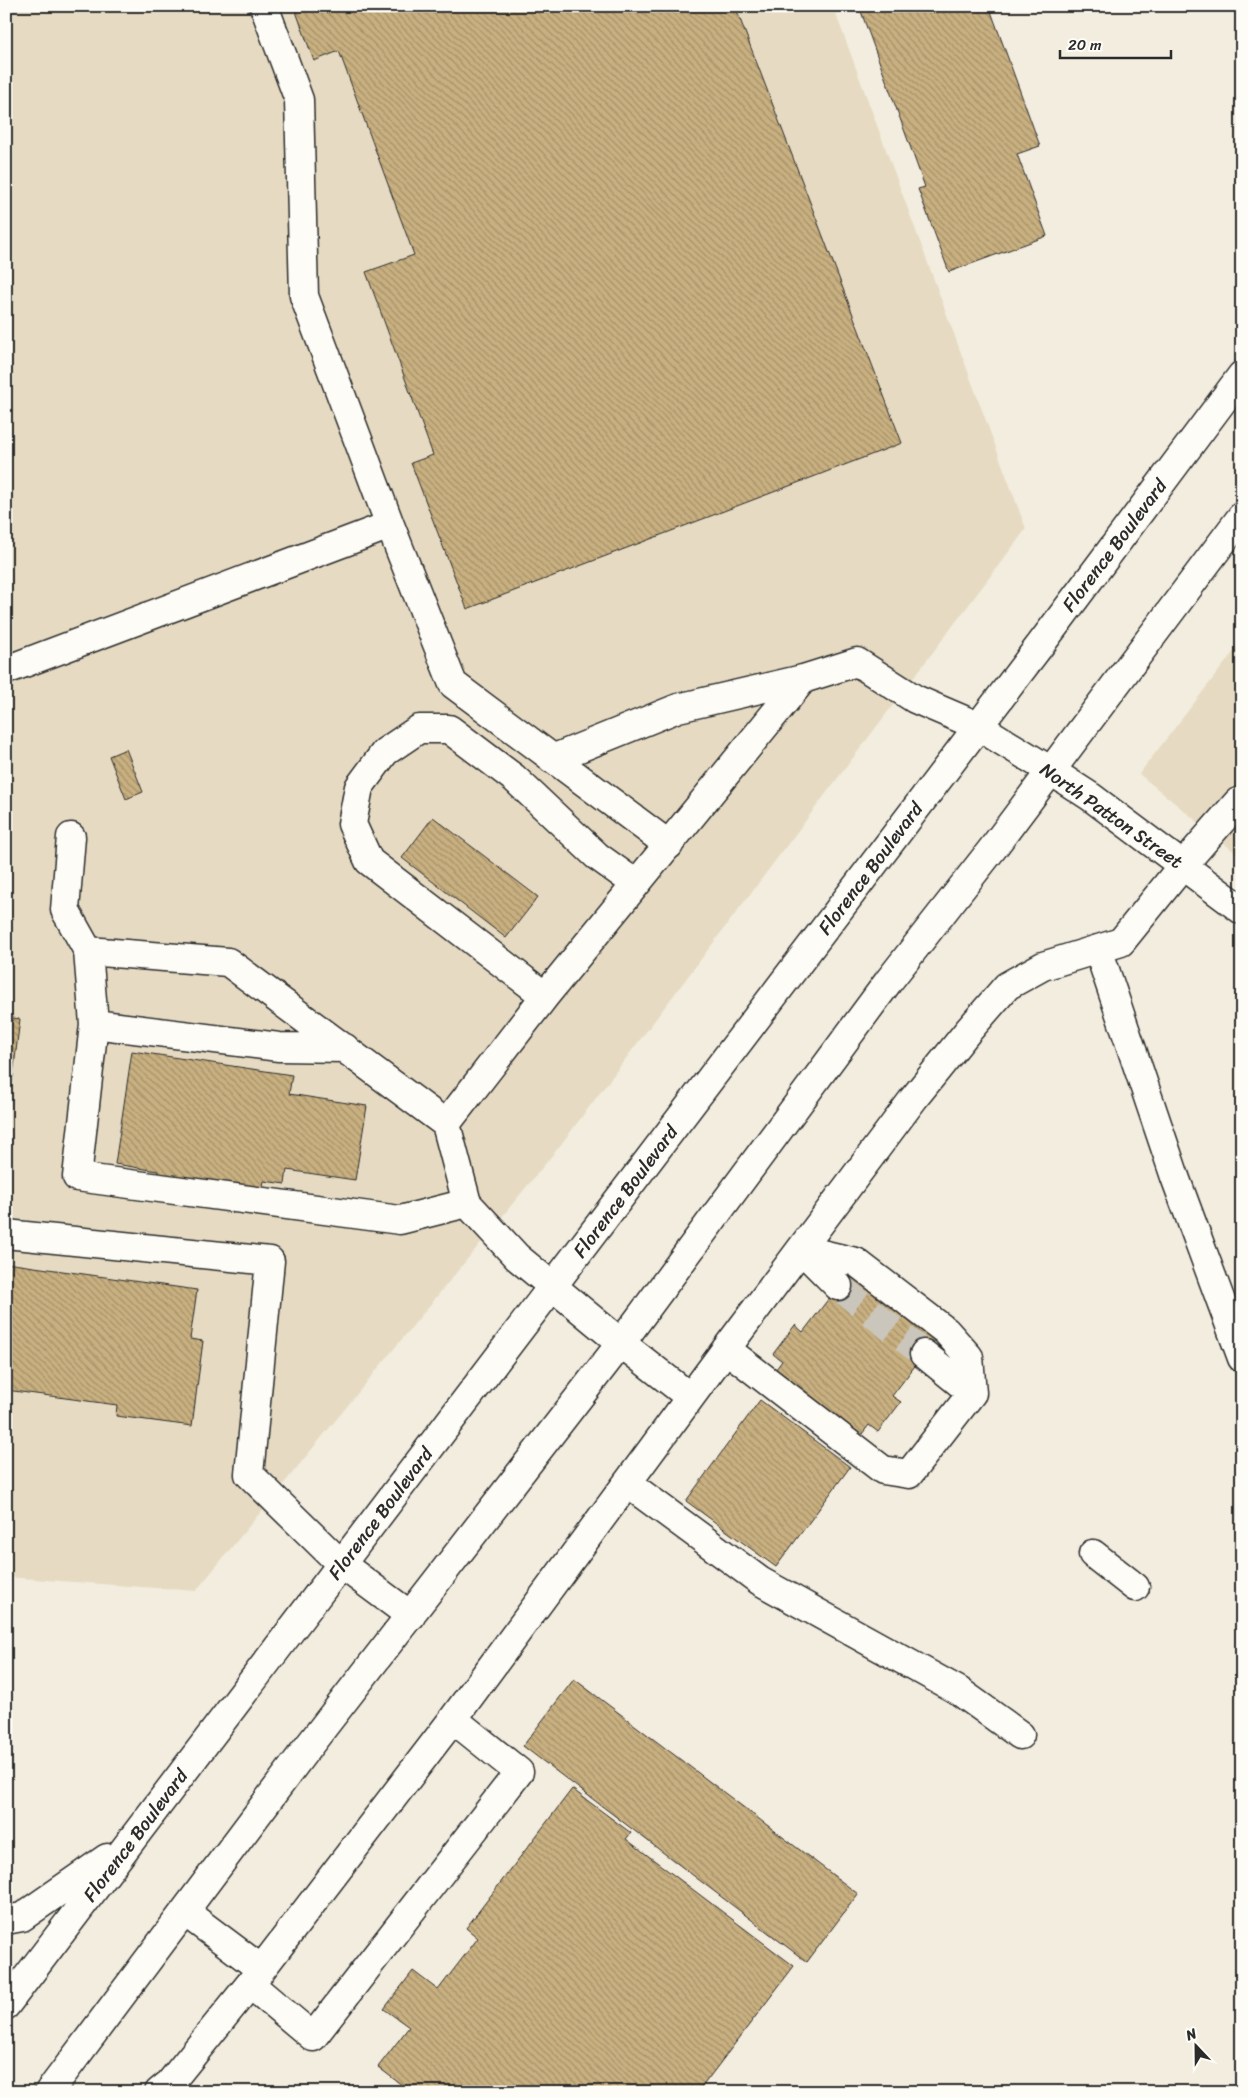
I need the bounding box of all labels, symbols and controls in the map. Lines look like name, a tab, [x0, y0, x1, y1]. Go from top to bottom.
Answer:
scale bar	[1060, 28, 1172, 60]
text: 20 m	[1068, 32, 1102, 58]
street label: Florence Boulevard	[1053, 471, 1176, 619]
street label: North Patton Street	[1033, 753, 1190, 877]
street label: Florence Boulevard	[809, 794, 932, 942]
street label: Florence Boulevard	[564, 1117, 687, 1265]
street label: Florence Boulevard	[319, 1439, 442, 1587]
street label: Florence Boulevard	[74, 1761, 197, 1909]
north arrow	[1170, 2020, 1220, 2070]
text: N	[1181, 2021, 1201, 2048]

